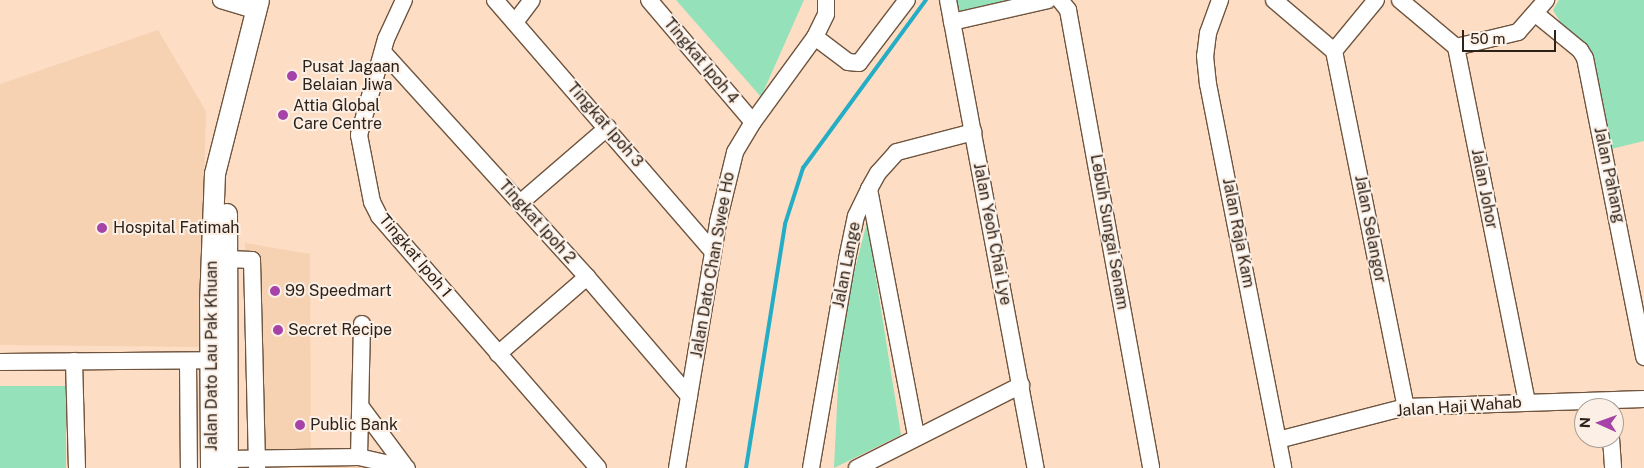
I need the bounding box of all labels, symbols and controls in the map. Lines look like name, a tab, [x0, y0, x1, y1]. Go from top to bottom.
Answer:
street label: Tingkat Ipoh 4	[659, 14, 743, 108]
scale bar	[1464, 20, 1558, 52]
text: 50 m	[1470, 30, 1505, 47]
place label: Pusat Jagaan Belaian Jiwa	[302, 57, 400, 95]
marker: Pusat Jagaan Belaian Jiwa	[286, 70, 298, 82]
street label: Tingkat Ipoh 3	[563, 79, 647, 171]
place label: Attia Global Care Centre	[293, 96, 382, 134]
marker: Attia Global Care Centre	[277, 109, 289, 121]
street label: Jalan Pahang	[1589, 125, 1629, 225]
street label: Jalan Johor	[1467, 147, 1501, 231]
street label: Lebuh Sungai Senam	[1086, 153, 1132, 311]
street label: Jalan Yeoh Chai Lye	[969, 161, 1015, 307]
street label: Jalan Dato Chan Swee Ho	[687, 170, 739, 360]
street label: Jalan Selangor	[1350, 173, 1390, 285]
street label: Tingkat Ipoh 2	[494, 176, 580, 268]
street label: Jalan Raja Kam	[1218, 176, 1258, 290]
street label: Tingkat Ipoh 1	[375, 210, 455, 302]
place label: Hospital Fatimah	[113, 218, 240, 238]
street label: Jalan Lange	[829, 220, 865, 310]
marker: Hospital Fatimah	[95, 221, 109, 235]
street label: Jalan Dato Lau Pak Khuan	[202, 261, 222, 451]
place label: 99 Speedmart	[285, 281, 392, 301]
marker: 99 Speedmart	[269, 285, 281, 297]
place label: Secret Recipe	[288, 320, 392, 340]
marker: Secret Recipe	[272, 324, 284, 336]
street label: Jalan Haji Wahab	[1395, 393, 1523, 421]
north arrow	[1574, 398, 1624, 448]
place label: Public Bank	[310, 415, 398, 435]
text: N	[1577, 417, 1593, 428]
marker: Public Bank	[294, 419, 306, 431]

